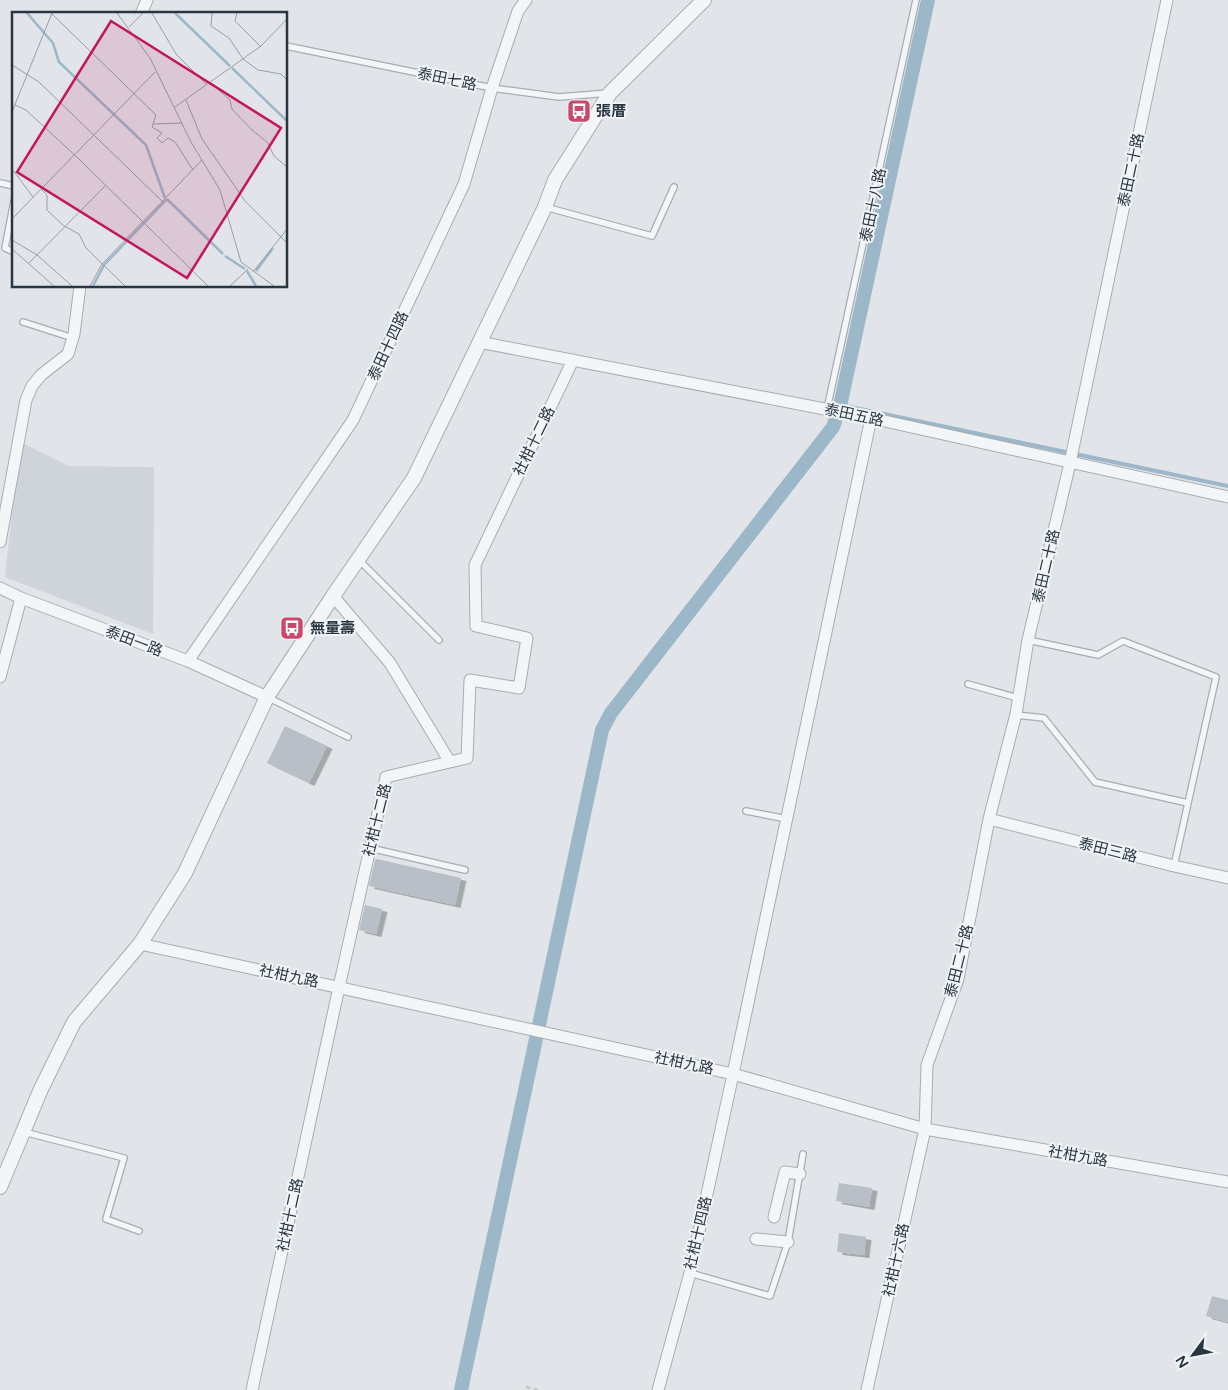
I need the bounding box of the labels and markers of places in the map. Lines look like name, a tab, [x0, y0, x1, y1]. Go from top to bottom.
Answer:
bus stop icon: 張厝	[566, 98, 592, 124]
place label: 張厝	[596, 102, 626, 120]
bus stop icon: 無量壽	[279, 615, 305, 641]
place label: 無量壽	[310, 619, 355, 637]

